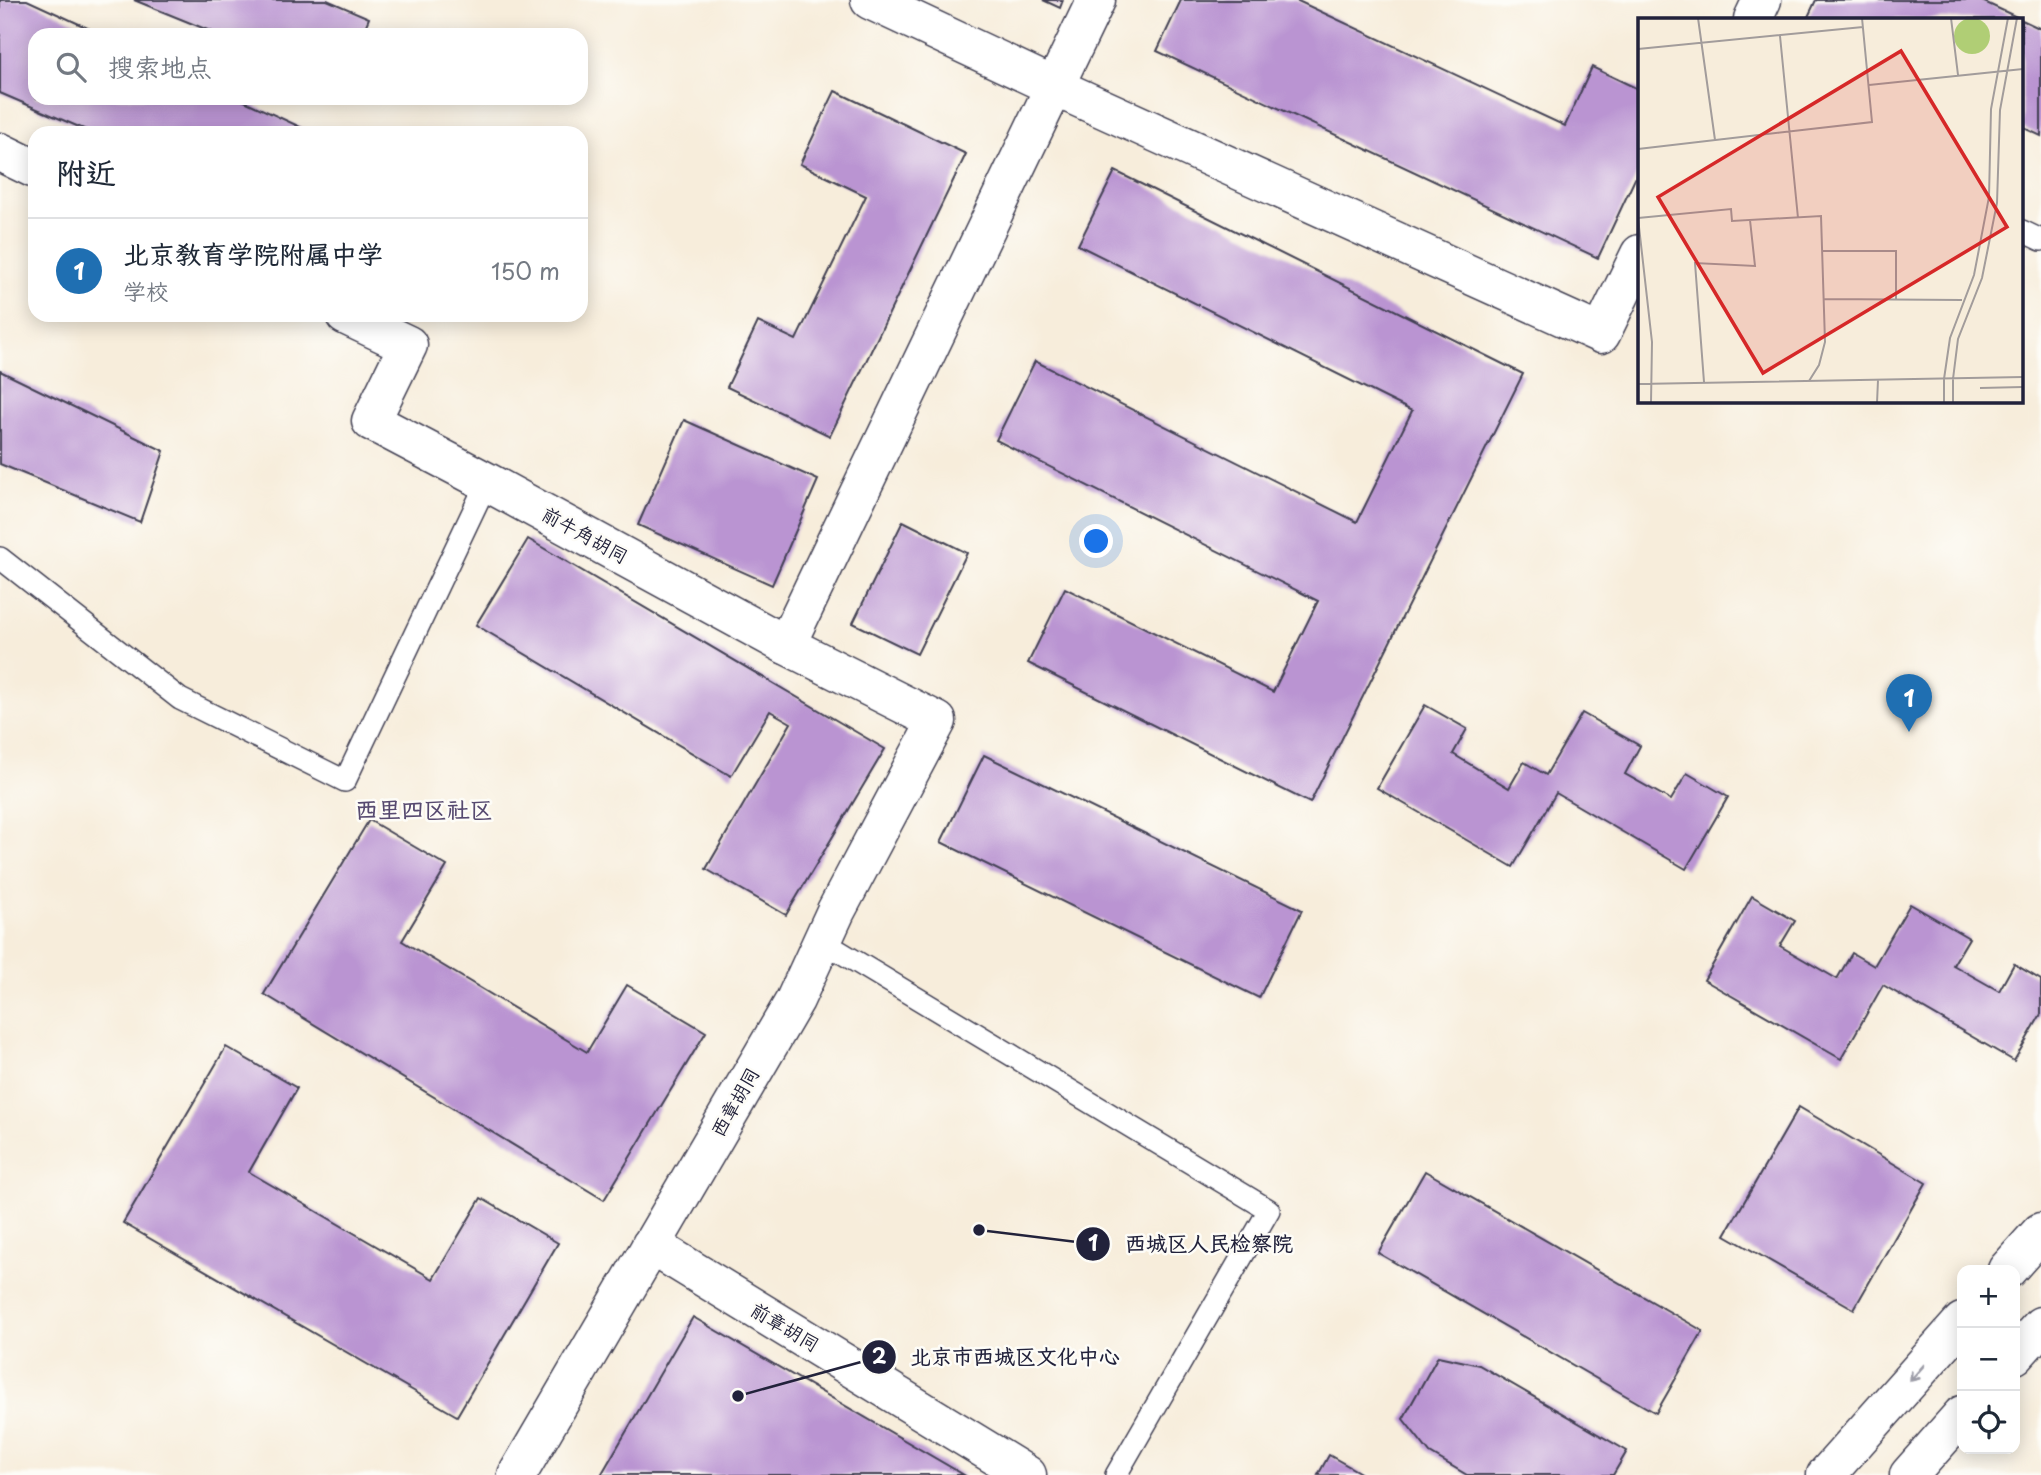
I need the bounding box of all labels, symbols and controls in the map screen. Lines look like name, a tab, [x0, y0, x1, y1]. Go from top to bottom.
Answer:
inset map	[1638, 18, 2024, 402]
search box	[28, 28, 588, 105]
text: 搜索地点	[108, 47, 212, 86]
icon: search	[52, 48, 90, 86]
text: 附近	[56, 149, 116, 194]
text: 北京教育学院附属中学	[123, 234, 383, 273]
text: 1	[74, 253, 85, 288]
text: 150 m	[491, 253, 560, 288]
text: 学校	[123, 273, 169, 308]
street label: 前牛角胡同	[537, 499, 634, 569]
your location	[1079, 524, 1113, 558]
pin: 1	[1886, 674, 1932, 732]
district label: 西里四区社区	[355, 791, 493, 826]
street label: 西章胡同	[703, 1062, 765, 1141]
callout: 西城区人民检察院	[1076, 1223, 1307, 1265]
text: 1	[1088, 1226, 1098, 1258]
text: 西城区人民检察院	[1125, 1226, 1293, 1258]
map controls	[1957, 1265, 2020, 1454]
button: +	[1957, 1265, 2020, 1328]
street label: 前章胡同	[746, 1295, 825, 1358]
button: −	[1957, 1328, 2020, 1391]
callout: 北京市西城区文化中心	[861, 1336, 1134, 1378]
text: 2	[872, 1339, 887, 1371]
text: 北京市西城区文化中心	[910, 1339, 1120, 1371]
one-way arrow	[1909, 1364, 1925, 1382]
button: locate	[1957, 1391, 2020, 1454]

